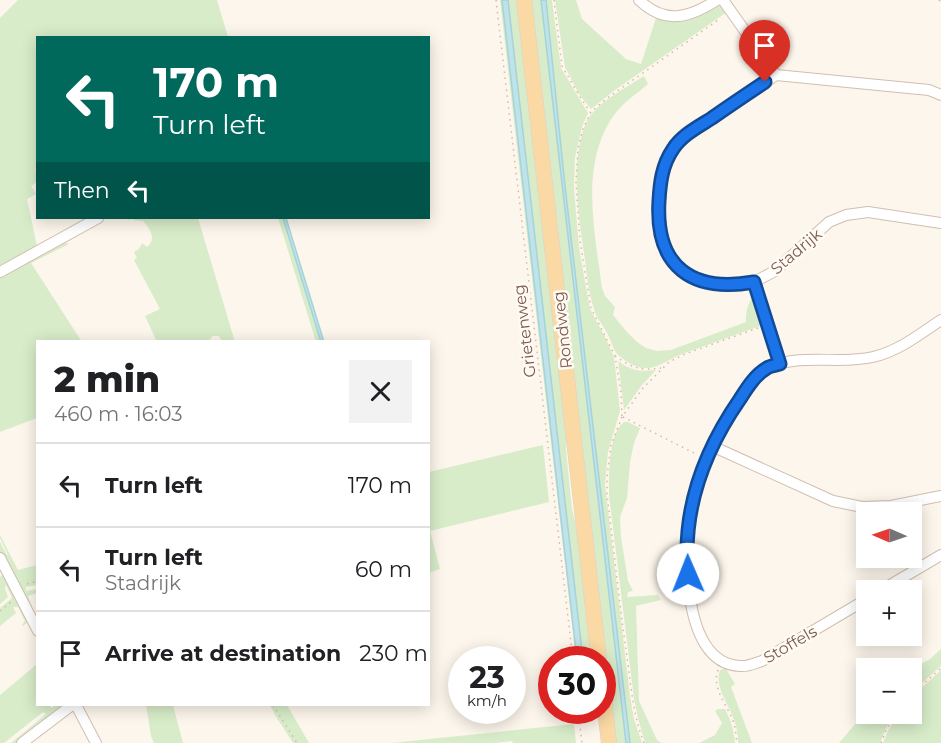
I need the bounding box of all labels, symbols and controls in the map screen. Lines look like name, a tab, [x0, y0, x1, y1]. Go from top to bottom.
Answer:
pin	[739, 20, 790, 82]
icon: arrive	[748, 29, 781, 62]
text: 170 m	[153, 56, 279, 108]
icon: left	[54, 60, 132, 138]
text: Turn left	[153, 108, 266, 141]
icon: left	[122, 174, 155, 207]
text: Then	[54, 177, 110, 204]
street label: Stadrijk	[767, 224, 826, 278]
street label: Grietenweg	[509, 283, 540, 379]
street label: Rondweg	[549, 290, 576, 370]
text: 2 min	[54, 357, 160, 401]
button: close	[349, 360, 412, 423]
text: 460 m · 16:03	[54, 402, 183, 426]
icon: left	[54, 469, 87, 502]
text: Turn left	[105, 472, 203, 499]
text: 170 m	[348, 472, 412, 499]
north arrow	[856, 502, 922, 568]
map controls	[856, 502, 922, 724]
position arrow	[656, 542, 720, 606]
text: Turn left	[105, 544, 203, 571]
icon: left	[54, 553, 87, 586]
text: 60 m	[355, 556, 412, 583]
text: Stadrijk	[105, 571, 181, 595]
button: +	[856, 580, 922, 646]
street label: Stoffels	[760, 621, 821, 667]
icon: arrive	[54, 637, 87, 670]
text: Arrive at destination	[105, 640, 341, 667]
text: 230 m	[359, 640, 428, 667]
speed limit sign: 30	[538, 646, 616, 724]
button: −	[856, 658, 922, 724]
text: 23	[469, 659, 505, 696]
text: km/h	[467, 691, 507, 710]

